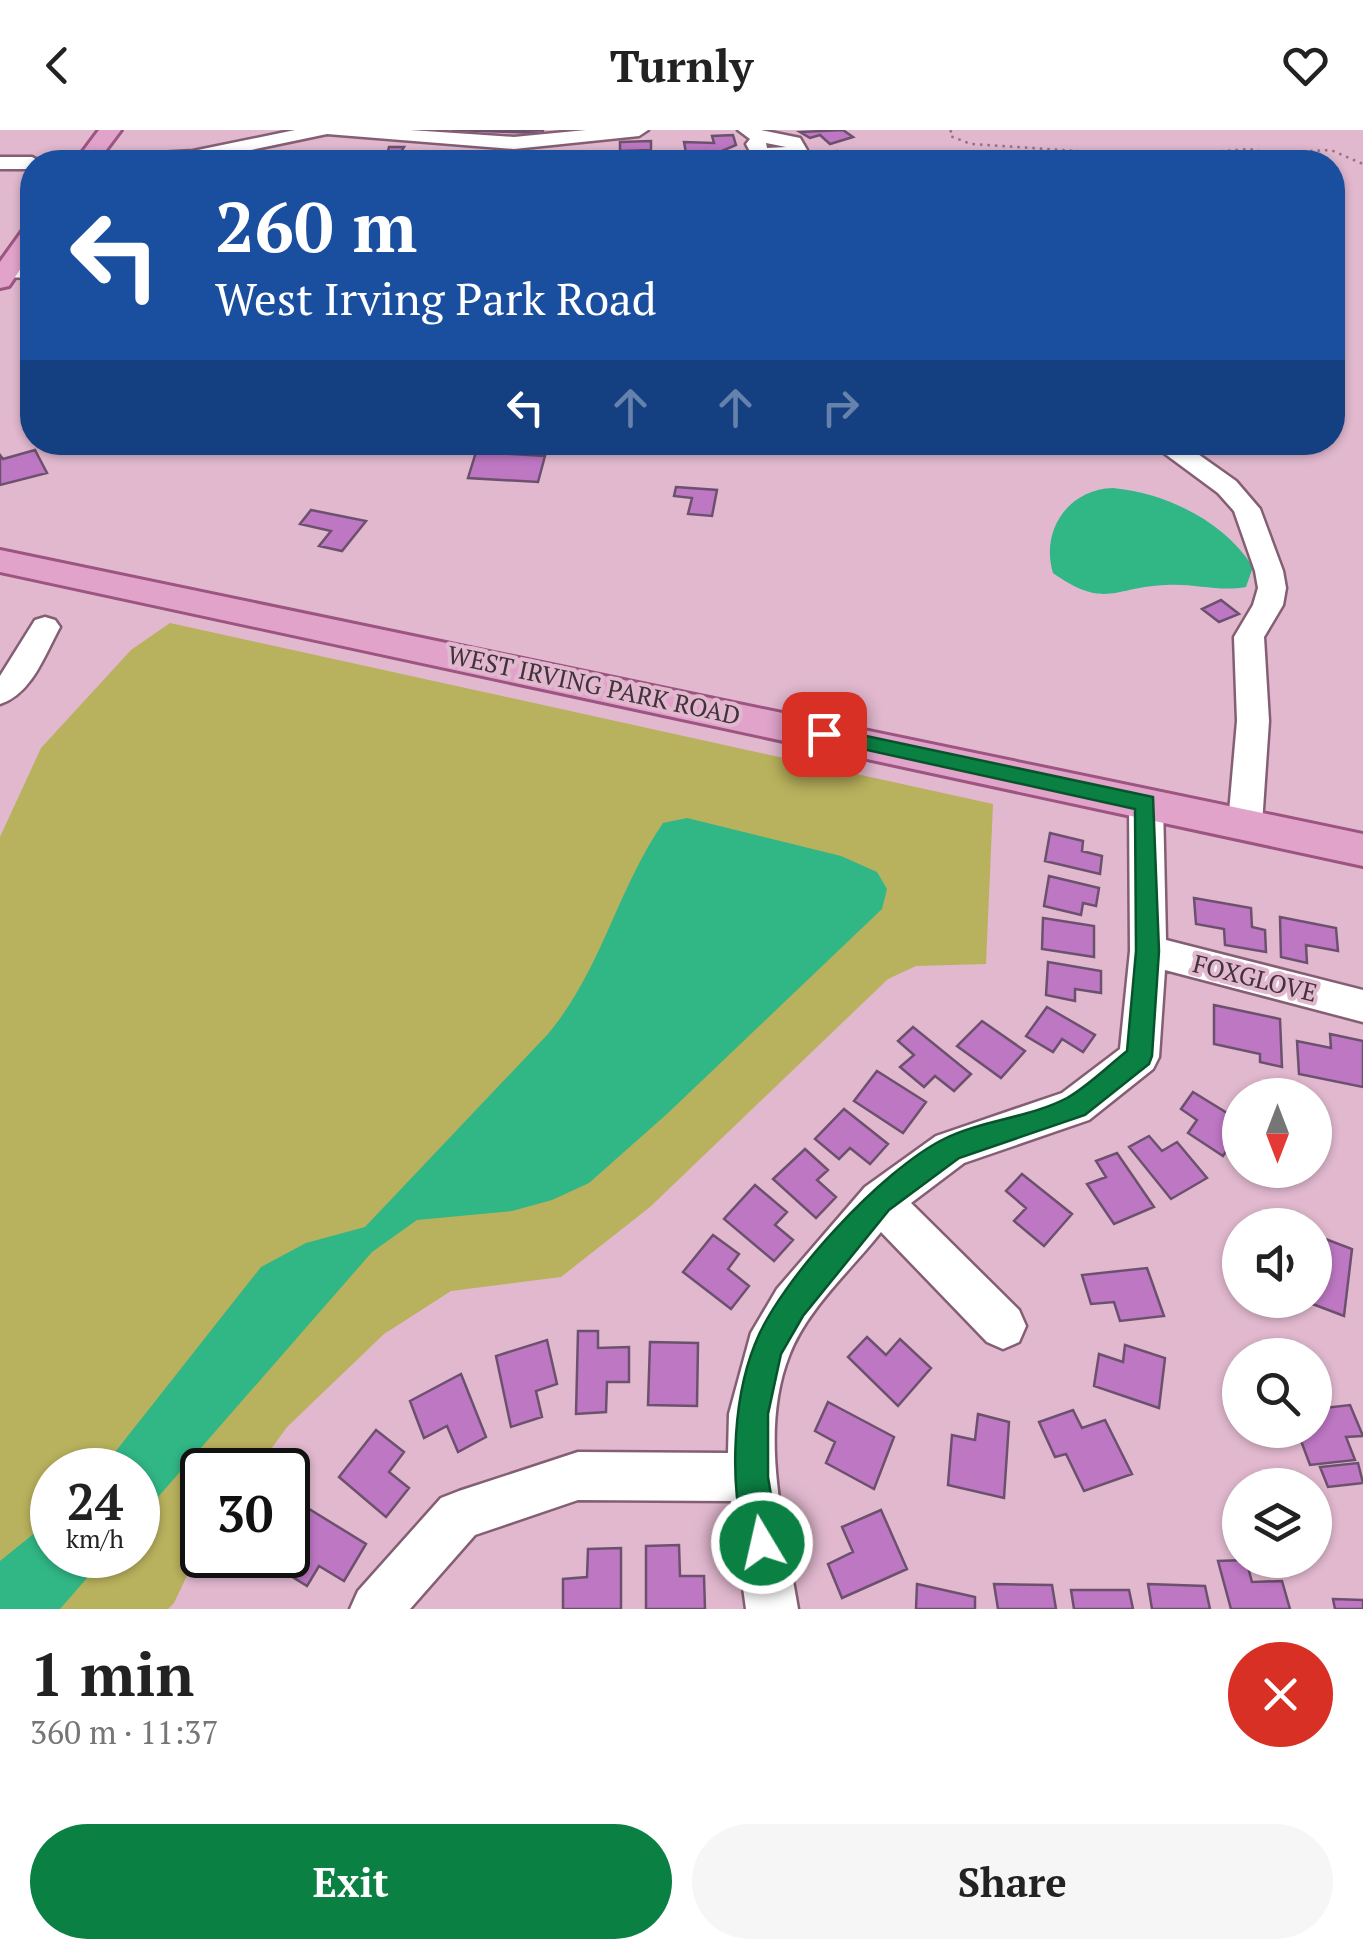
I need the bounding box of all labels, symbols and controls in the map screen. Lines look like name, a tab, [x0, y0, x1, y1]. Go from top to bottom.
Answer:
text: Turnly	[610, 35, 753, 95]
icon: back	[30, 38, 85, 93]
icon: heart	[1278, 38, 1333, 93]
text: 260 m	[215, 179, 417, 272]
icon: left	[50, 190, 180, 320]
text: West Irving Park Road	[215, 268, 657, 328]
icon: left	[498, 380, 553, 435]
icon: ahead	[603, 380, 658, 435]
icon: ahead	[708, 380, 763, 435]
icon: right	[813, 380, 868, 435]
street label: WEST IRVING PARK ROAD	[445, 637, 744, 732]
pin	[782, 692, 867, 777]
icon: arrive	[797, 707, 852, 762]
street label: FOXGLOVE	[1190, 946, 1321, 1009]
north arrow	[1222, 1078, 1332, 1188]
map controls	[1222, 1078, 1332, 1578]
button: sound	[1222, 1208, 1332, 1318]
button: search	[1222, 1338, 1332, 1448]
speed limit sign: 30	[180, 1448, 310, 1578]
text: 24	[67, 1468, 123, 1534]
button: layers	[1222, 1468, 1332, 1578]
position arrow	[710, 1491, 814, 1595]
text: km/h	[66, 1522, 124, 1555]
text: 1 min	[30, 1634, 194, 1713]
button: close	[1228, 1642, 1333, 1747]
text: 360 m · 11:37	[30, 1711, 218, 1753]
button: Exit	[30, 1824, 672, 1939]
button: Share	[692, 1824, 1333, 1939]

